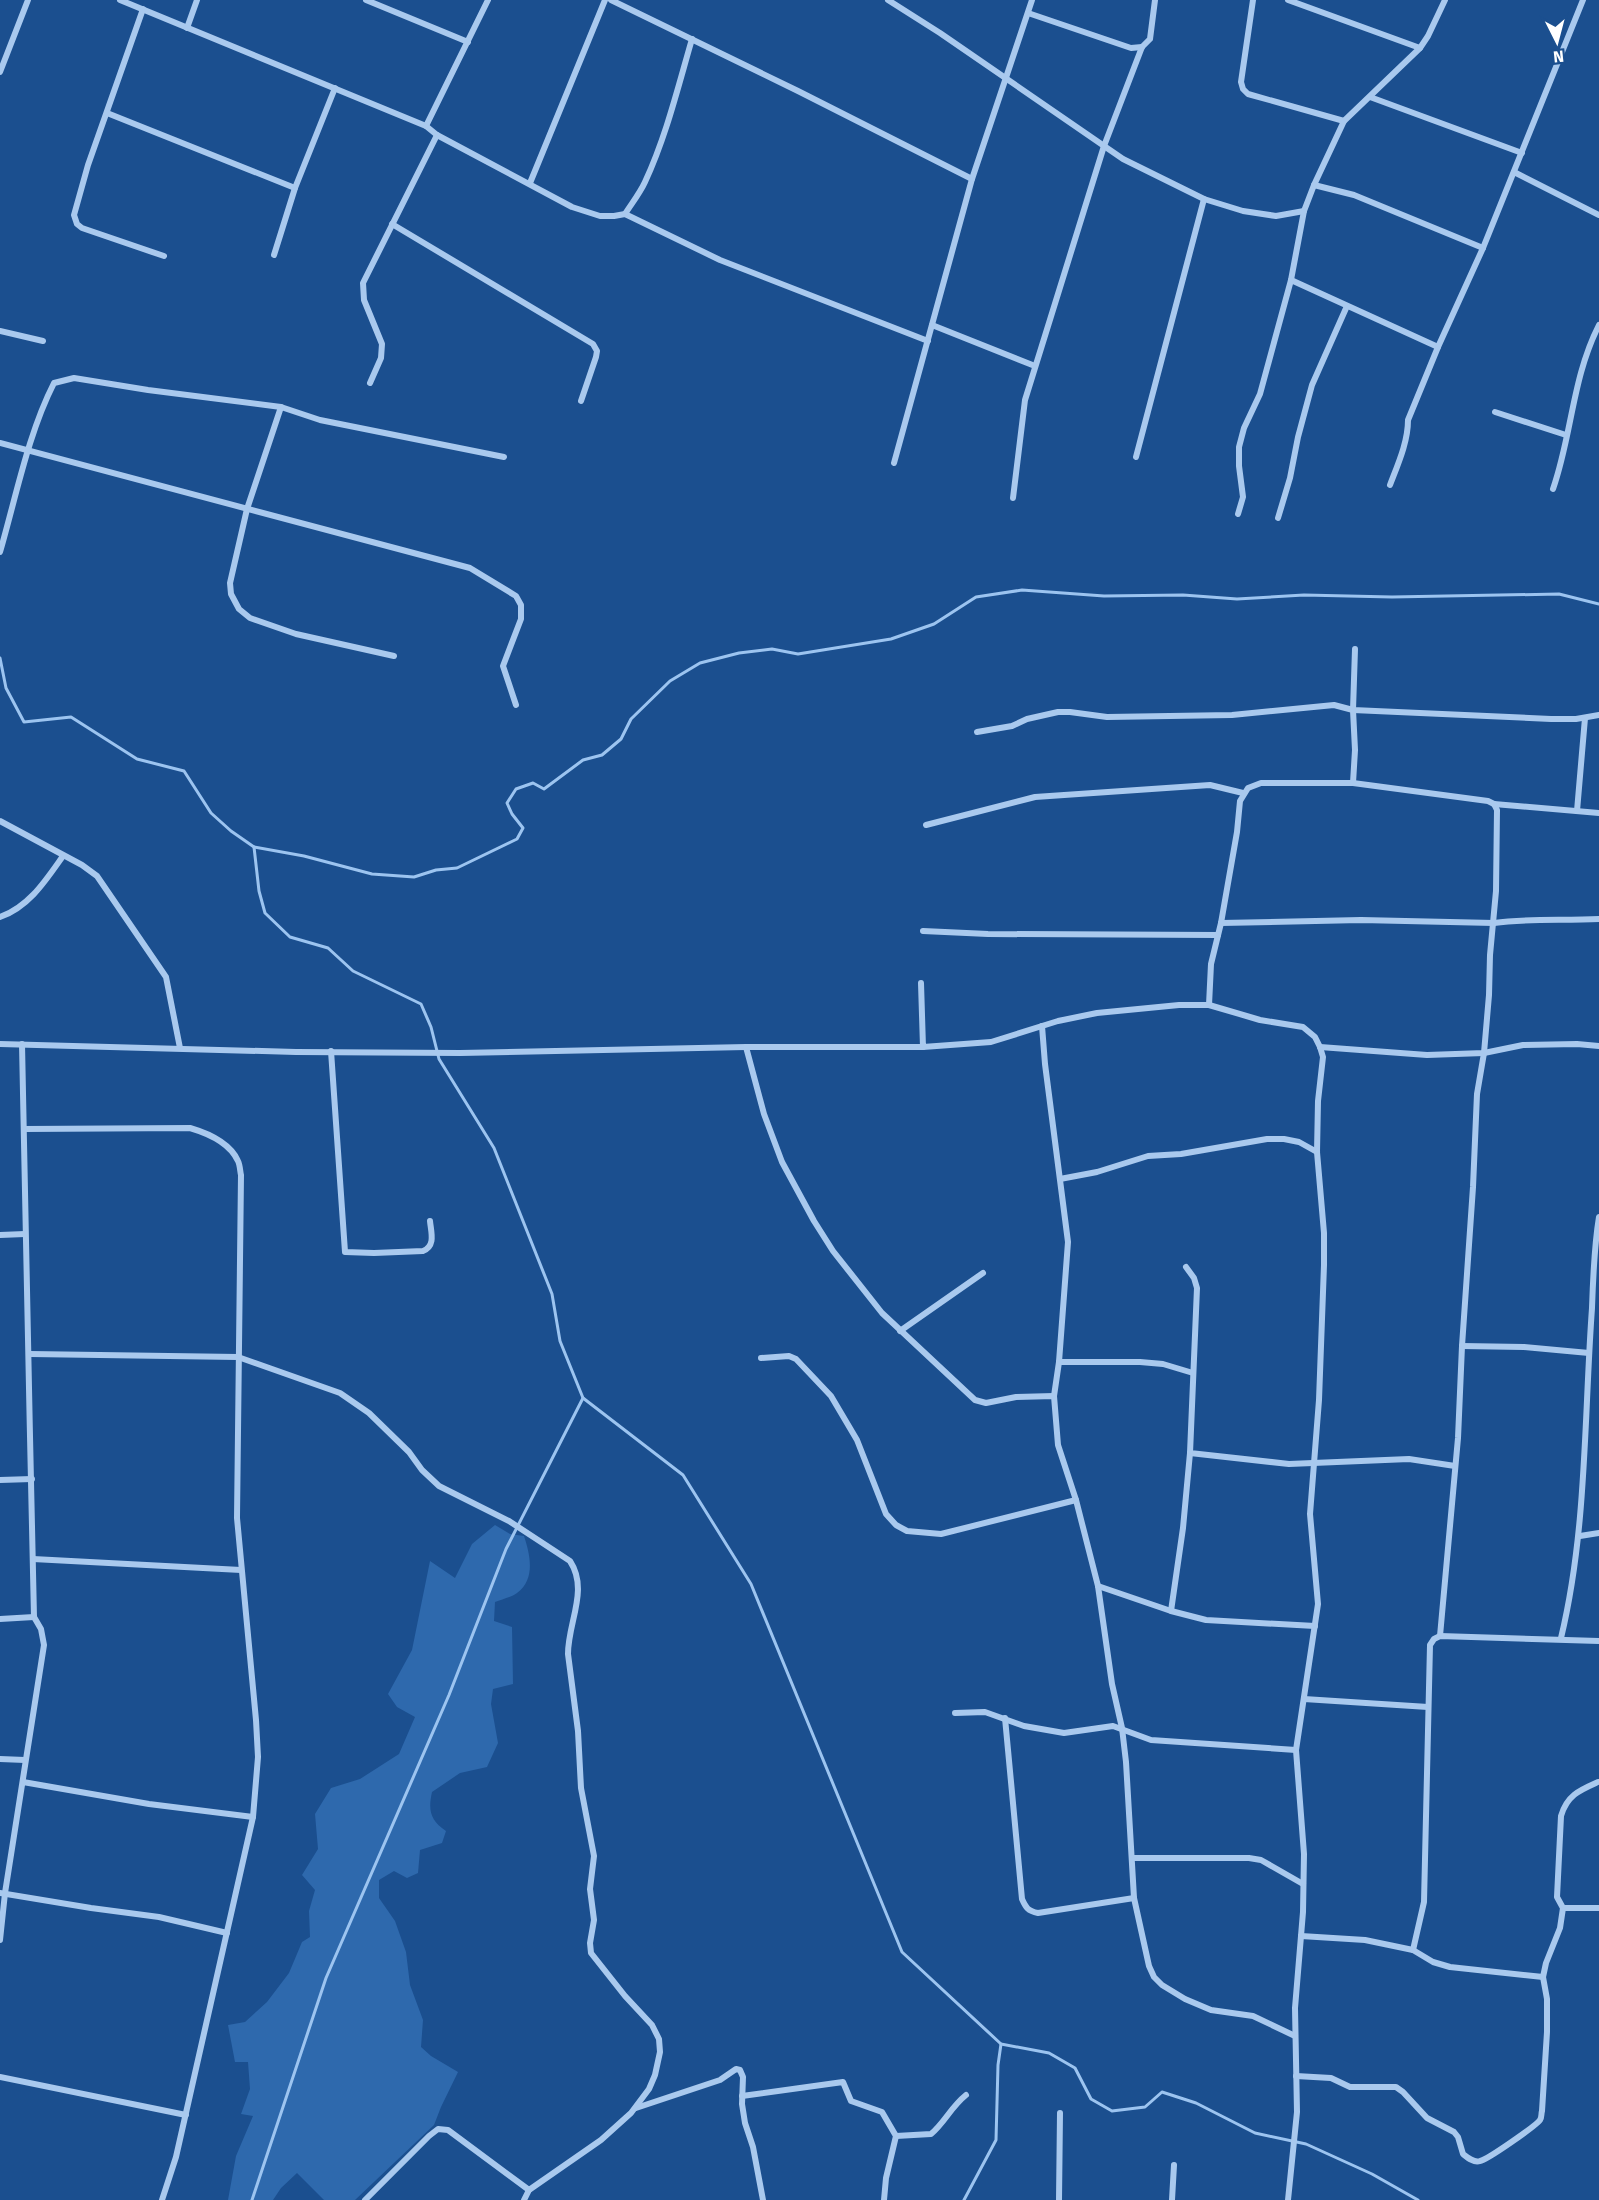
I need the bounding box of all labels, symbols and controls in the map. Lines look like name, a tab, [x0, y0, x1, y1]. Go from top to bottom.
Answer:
north arrow	[1527, 12, 1587, 72]
text: N	[1552, 46, 1565, 66]

